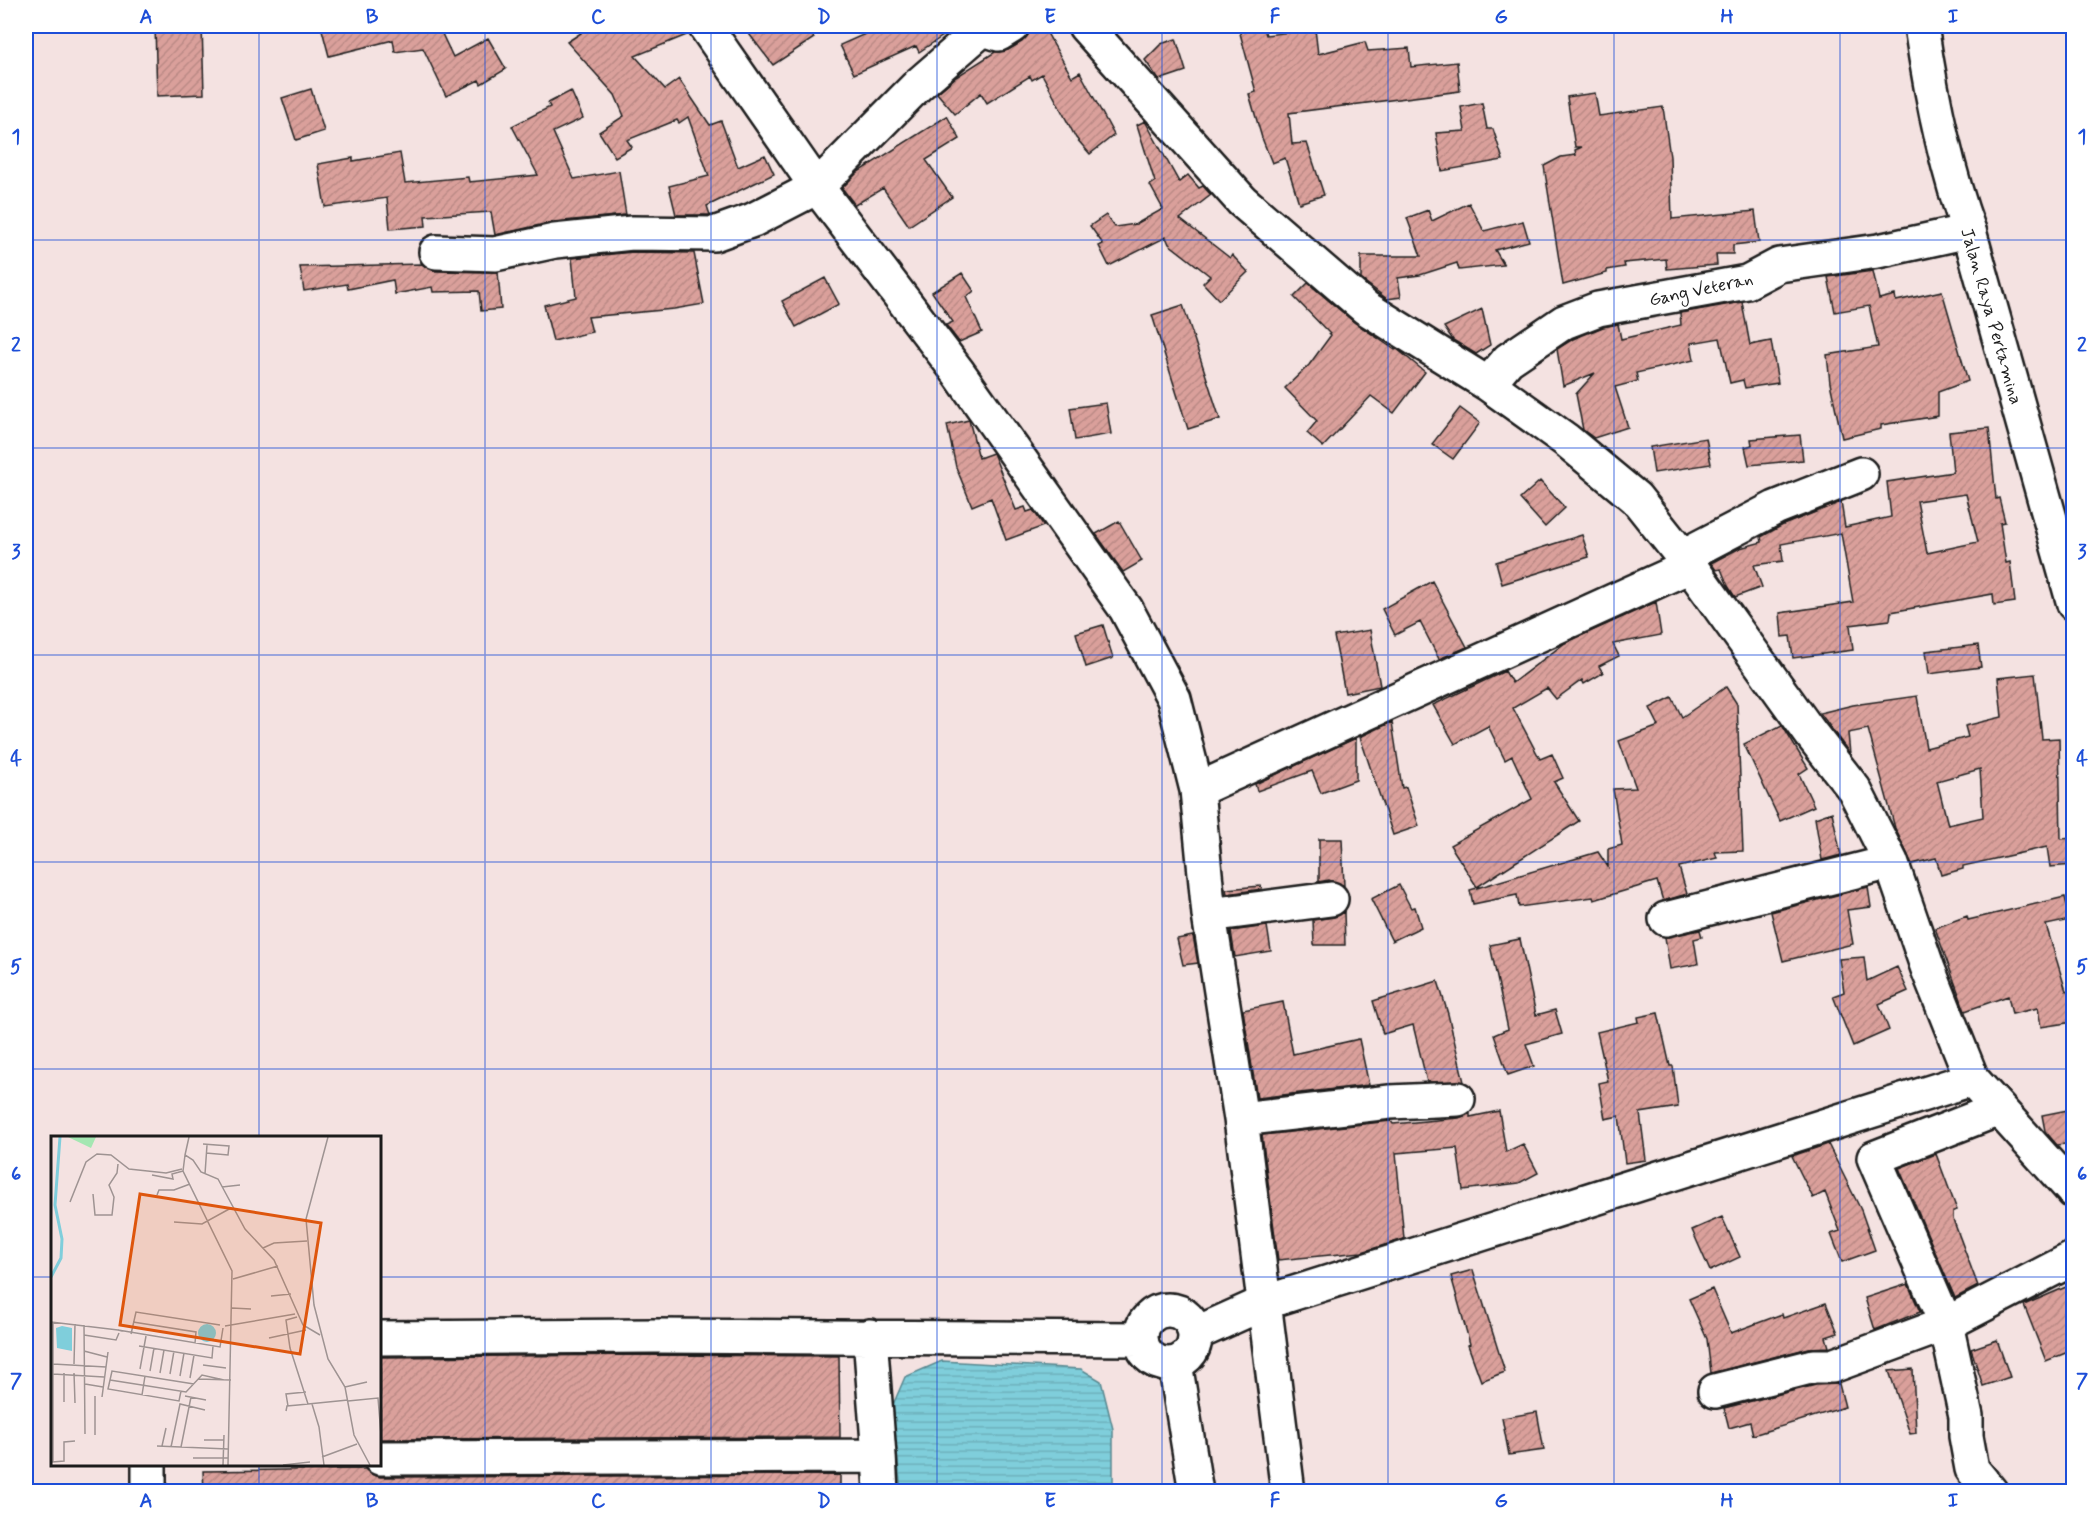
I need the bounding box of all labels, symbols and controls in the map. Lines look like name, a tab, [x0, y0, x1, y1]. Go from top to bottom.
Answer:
text: A	[139, 4, 153, 31]
text: B	[366, 4, 379, 31]
text: C	[591, 4, 606, 31]
text: D	[817, 4, 831, 31]
text: E	[1044, 4, 1056, 31]
text: F	[1270, 4, 1281, 31]
text: G	[1494, 4, 1508, 31]
text: H	[1720, 4, 1734, 31]
text: I	[1948, 4, 1958, 31]
text: 1	[12, 124, 20, 151]
text: 1	[2078, 124, 2086, 151]
street label: Jalan Raya Pertamina	[1954, 225, 2028, 407]
street label: Gang Veteran	[1647, 267, 1756, 314]
text: 2	[11, 332, 21, 359]
text: 2	[2077, 332, 2087, 359]
text: 3	[11, 539, 21, 566]
text: 3	[2077, 539, 2087, 566]
text: 4	[10, 746, 22, 773]
text: 4	[2076, 746, 2088, 773]
text: 5	[10, 954, 22, 981]
text: 5	[2076, 954, 2088, 981]
inset map	[51, 1136, 381, 1466]
text: 6	[11, 1161, 21, 1188]
text: 6	[2077, 1161, 2087, 1188]
text: 7	[10, 1368, 22, 1395]
text: 7	[2076, 1368, 2088, 1395]
text: A	[139, 1488, 153, 1515]
text: B	[366, 1488, 379, 1515]
text: C	[591, 1488, 606, 1515]
text: D	[817, 1488, 831, 1515]
text: E	[1044, 1488, 1056, 1515]
text: F	[1270, 1488, 1281, 1515]
text: G	[1494, 1488, 1508, 1515]
text: H	[1720, 1488, 1734, 1515]
text: I	[1948, 1488, 1958, 1515]

